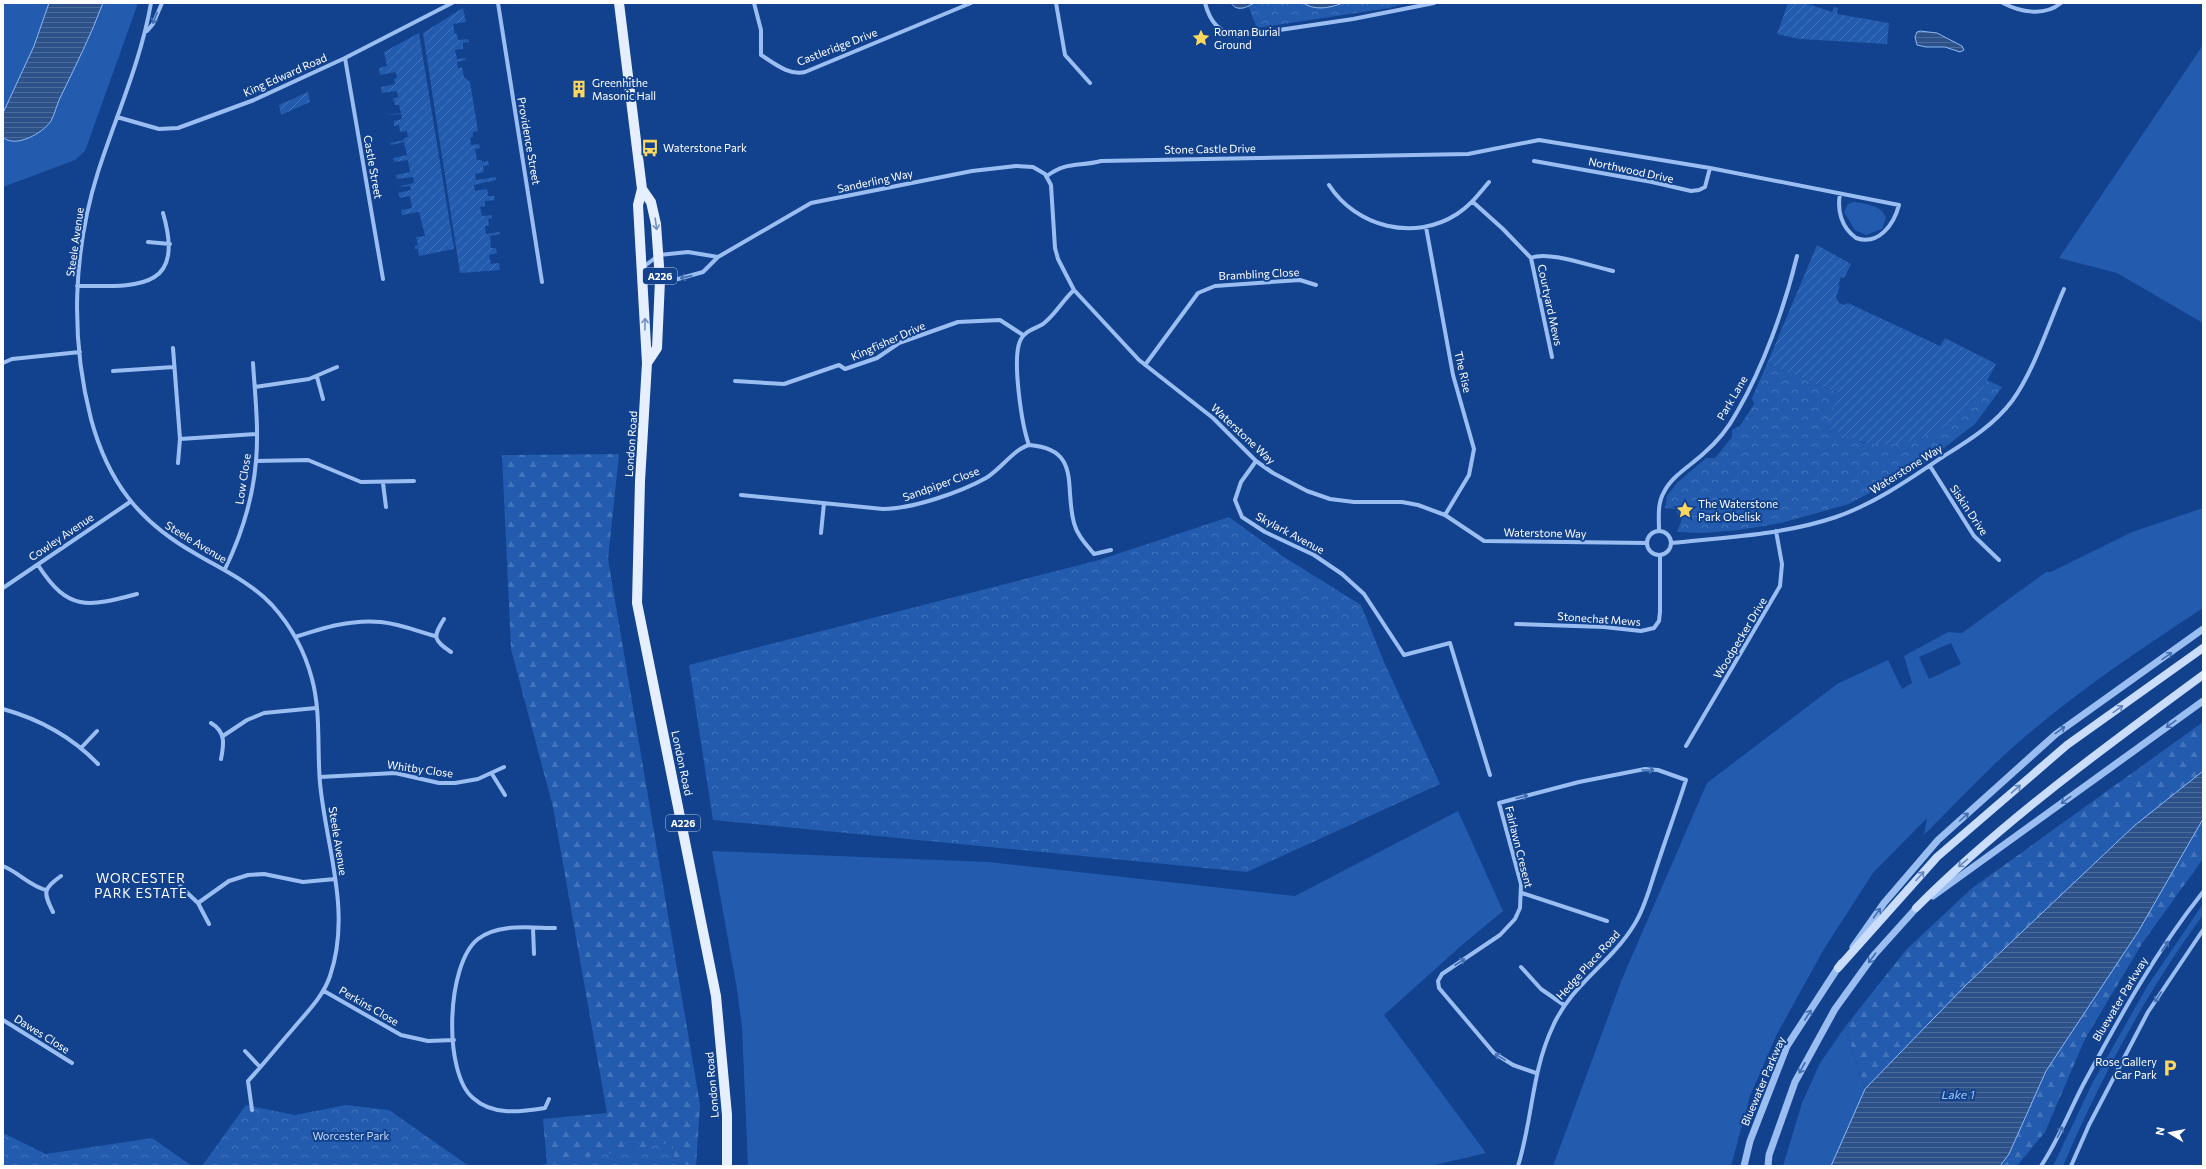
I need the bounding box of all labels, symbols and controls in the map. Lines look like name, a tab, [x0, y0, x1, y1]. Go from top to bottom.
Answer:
one-way arrow	[151, 11, 159, 23]
street label: Castleridge Drive	[795, 25, 879, 68]
place label: Roman Burial Ground	[1214, 25, 1280, 51]
place icon: Roman Burial Ground	[1191, 28, 1211, 48]
street label: King Edward Road	[241, 50, 329, 99]
place label: Greenhithe Masonic Hall	[592, 76, 656, 102]
building icon: Greenhithe Masonic Hall	[569, 79, 589, 99]
street label: Providence Street	[515, 96, 544, 186]
street label: Castle Street	[361, 134, 386, 200]
bus stop icon: Waterstone Park	[640, 138, 660, 158]
place label: Waterstone Park	[663, 141, 747, 154]
street label: Stone Castle Drive	[1164, 141, 1256, 156]
street label: Northwood Drive	[1587, 154, 1675, 185]
street label: Sanderling Way	[836, 166, 914, 195]
street label: Steele Avenue	[63, 206, 86, 277]
one-way arrow	[652, 217, 660, 230]
street label: Courtyard Mews	[1535, 263, 1565, 347]
street label: Brambling Close	[1218, 265, 1300, 282]
road number: A226	[643, 268, 677, 284]
one-way arrow	[680, 274, 693, 282]
one-way arrow	[641, 318, 649, 331]
street label: Kingfisher Drive	[849, 318, 927, 363]
street label: The Rise	[1452, 350, 1475, 394]
street label: Park Lane	[1714, 373, 1750, 422]
street label: Waterstone Way	[1209, 401, 1278, 467]
street label: London Road	[622, 410, 639, 477]
street label: Waterstone Way	[1867, 441, 1945, 496]
street label: Low Close	[232, 452, 253, 505]
street label: Sandpiper Close	[901, 464, 981, 503]
street label: Siskin Drive	[1948, 482, 1991, 538]
place label: The Waterstone Park Obelisk	[1698, 497, 1778, 523]
place icon: The Waterstone Park Obelisk	[1675, 500, 1695, 520]
street label: Skylark Avenue	[1254, 509, 1327, 556]
street label: Cowley Avenue	[26, 510, 96, 563]
street label: Steele Avenue	[163, 518, 230, 565]
street label: Waterstone Way	[1503, 525, 1587, 540]
street label: Woodpecker Drive	[1710, 595, 1769, 681]
street label: Stonechat Mews	[1557, 609, 1641, 628]
one-way arrow	[2161, 652, 2172, 660]
one-way arrow	[2112, 705, 2123, 713]
one-way arrow	[2166, 720, 2177, 728]
one-way arrow	[2055, 726, 2066, 734]
street label: London Road	[669, 729, 696, 797]
street label: Whitby Close	[386, 757, 454, 780]
one-way arrow	[1641, 766, 1654, 774]
one-way arrow	[2011, 784, 2021, 794]
one-way arrow	[1515, 793, 1528, 800]
one-way arrow	[2060, 796, 2071, 804]
street label: Steele Avenue	[327, 805, 350, 877]
street label: Fairlawn Cresent	[1503, 805, 1536, 890]
one-way arrow	[1958, 813, 1968, 822]
road number: A226	[666, 815, 700, 831]
one-way arrow	[1958, 859, 1969, 868]
district label: WORCESTER PARK ESTATE	[94, 870, 188, 901]
one-way arrow	[1915, 871, 1924, 881]
one-way arrow	[1873, 908, 1881, 919]
street label: Hedge Place Road	[1553, 927, 1622, 1002]
one-way arrow	[2161, 941, 2169, 952]
one-way arrow	[1867, 953, 1876, 964]
street label: Bluewater Parkway	[2089, 954, 2150, 1043]
one-way arrow	[1454, 958, 1465, 966]
street label: Perkins Close	[337, 983, 402, 1028]
one-way arrow	[2154, 992, 2162, 1003]
one-way arrow	[1804, 1009, 1812, 1021]
street label: Dawes Close	[12, 1011, 73, 1056]
street label: Bluewater Parkway	[1738, 1034, 1787, 1127]
street label: London Road	[702, 1052, 721, 1119]
one-way arrow	[1494, 1053, 1506, 1061]
place label: Rose Gallery Car Park	[2095, 1055, 2157, 1081]
parking icon: Rose Gallery Car Park	[2160, 1058, 2180, 1078]
one-way arrow	[1798, 1062, 1806, 1074]
water label: Lake 1	[1941, 1087, 1975, 1101]
north arrow	[2150, 1113, 2190, 1153]
one-way arrow	[2057, 1126, 2064, 1138]
text: N	[2153, 1126, 2167, 1136]
park label: Worcester Park	[312, 1129, 390, 1142]

